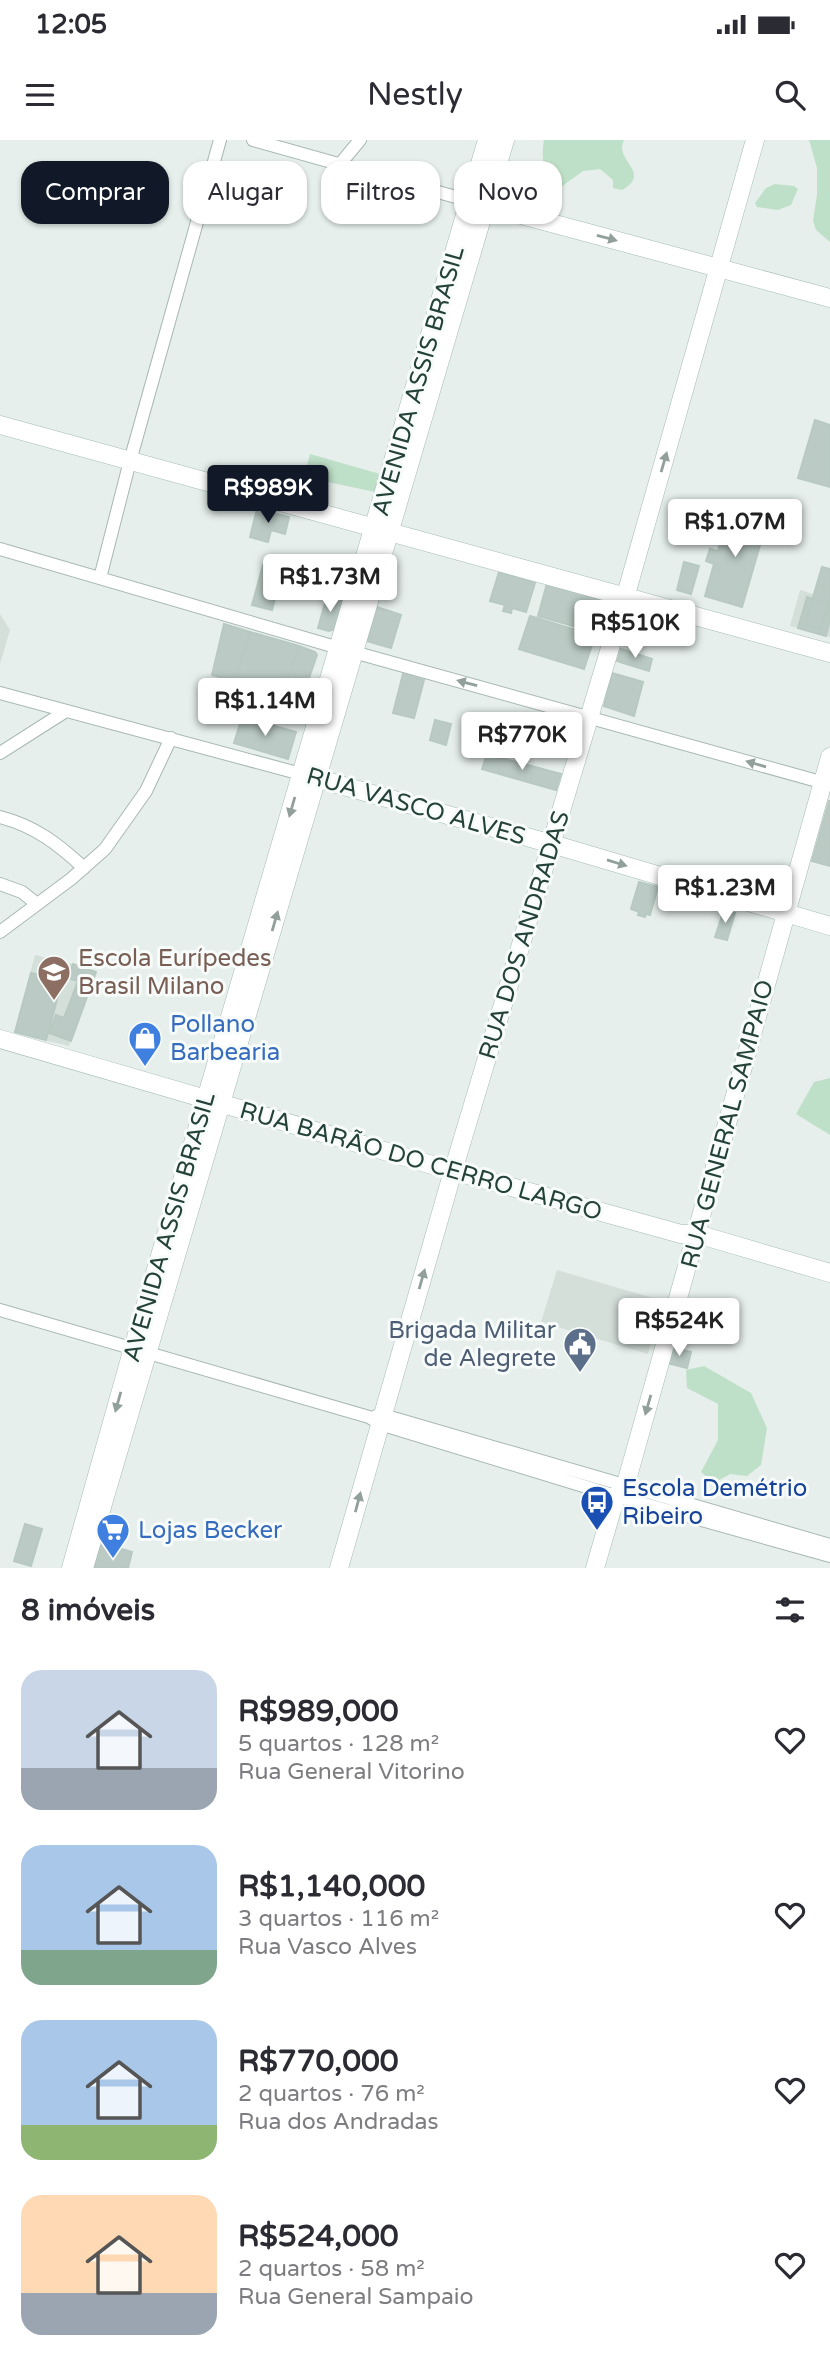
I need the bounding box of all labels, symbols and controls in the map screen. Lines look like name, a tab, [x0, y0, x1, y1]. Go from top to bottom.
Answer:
text: 12:05	[35, 9, 107, 40]
icon: menu	[21, 76, 59, 114]
text: Nestly	[367, 76, 463, 114]
icon: search	[771, 76, 809, 114]
chip: Comprar	[21, 161, 169, 224]
chip: Alugar	[183, 161, 307, 224]
chip: Filtros	[321, 161, 440, 224]
chip: Novo	[454, 161, 562, 224]
one-way arrow	[596, 233, 618, 244]
street label: AVENIDA ASSIS BRASIL	[366, 243, 471, 519]
one-way arrow	[659, 451, 669, 472]
pin: R$989K	[211, 466, 325, 525]
text: R$989K	[223, 474, 313, 502]
pin: R$1.07M	[670, 500, 800, 559]
text: R$1.07M	[684, 508, 786, 536]
pin: R$1.73M	[265, 554, 395, 614]
text: R$1.73M	[279, 563, 381, 591]
pin: R$510K	[578, 601, 692, 660]
text: R$510K	[590, 609, 680, 637]
one-way arrow	[455, 677, 477, 688]
pin: R$1.14M	[200, 678, 330, 738]
text: R$1.14M	[214, 687, 316, 715]
pin: R$770K	[465, 712, 579, 772]
text: R$770K	[477, 721, 567, 749]
one-way arrow	[745, 758, 767, 769]
street label: RUA VASCO ALVES	[303, 761, 529, 852]
one-way arrow	[286, 797, 296, 818]
street label: RUA DOS ANDRADAS	[473, 808, 576, 1063]
one-way arrow	[607, 859, 628, 869]
pin: R$1.23M	[660, 866, 790, 925]
text: R$1.23M	[674, 874, 776, 902]
one-way arrow	[271, 911, 281, 932]
place label: Escola Eurípedes Brasil Milano	[78, 944, 271, 1001]
school or university icon: Escola Eurípedes Brasil Milano	[35, 953, 73, 1002]
street label: RUA GENERAL SAMPAIO	[675, 977, 780, 1271]
place label: Pollano Barbearia	[170, 1010, 280, 1067]
shop icon: Pollano Barbearia	[126, 1019, 164, 1068]
street label: AVENIDA ASSIS BRASIL	[117, 1089, 222, 1365]
street label: RUA BARÃO DO CERRO LARGO	[236, 1096, 605, 1227]
one-way arrow	[418, 1268, 428, 1289]
pin: R$524K	[622, 1298, 736, 1358]
text: R$524K	[634, 1307, 724, 1335]
place label: Brigada Militar de Alegrete	[388, 1316, 557, 1373]
public building icon: Brigada Militar de Alegrete	[561, 1325, 599, 1374]
one-way arrow	[112, 1392, 122, 1413]
one-way arrow	[642, 1394, 653, 1416]
place label: Escola Demétrio Ribeiro	[622, 1474, 807, 1531]
bus stop icon: Escola Demétrio Ribeiro	[578, 1483, 616, 1532]
one-way arrow	[353, 1491, 363, 1512]
supermarket icon: Lojas Becker	[94, 1511, 132, 1560]
place label: Lojas Becker	[138, 1516, 283, 1545]
icon: filters	[771, 1591, 809, 1629]
text: 8 imóveis	[21, 1592, 155, 1629]
text: R$989,000	[238, 1693, 399, 1730]
icon: home	[77, 1698, 161, 1782]
icon: heart	[771, 1721, 809, 1759]
text: 5 quartos · 128 m²	[238, 1730, 439, 1758]
text: Rua General Vitorino	[238, 1758, 465, 1786]
text: R$1,140,000	[238, 1868, 425, 1905]
icon: home	[77, 1873, 161, 1957]
icon: heart	[771, 1896, 809, 1934]
text: 3 quartos · 116 m²	[238, 1905, 439, 1933]
text: Rua Vasco Alves	[238, 1933, 417, 1961]
text: R$770,000	[238, 2043, 399, 2080]
icon: home	[77, 2048, 161, 2132]
icon: heart	[771, 2071, 809, 2109]
text: 2 quartos · 76 m²	[238, 2080, 425, 2108]
text: Rua dos Andradas	[238, 2108, 439, 2136]
text: R$524,000	[238, 2218, 399, 2255]
icon: home	[77, 2223, 161, 2307]
icon: heart	[771, 2246, 809, 2284]
text: 2 quartos · 58 m²	[238, 2255, 425, 2283]
text: Rua General Sampaio	[238, 2283, 474, 2311]

